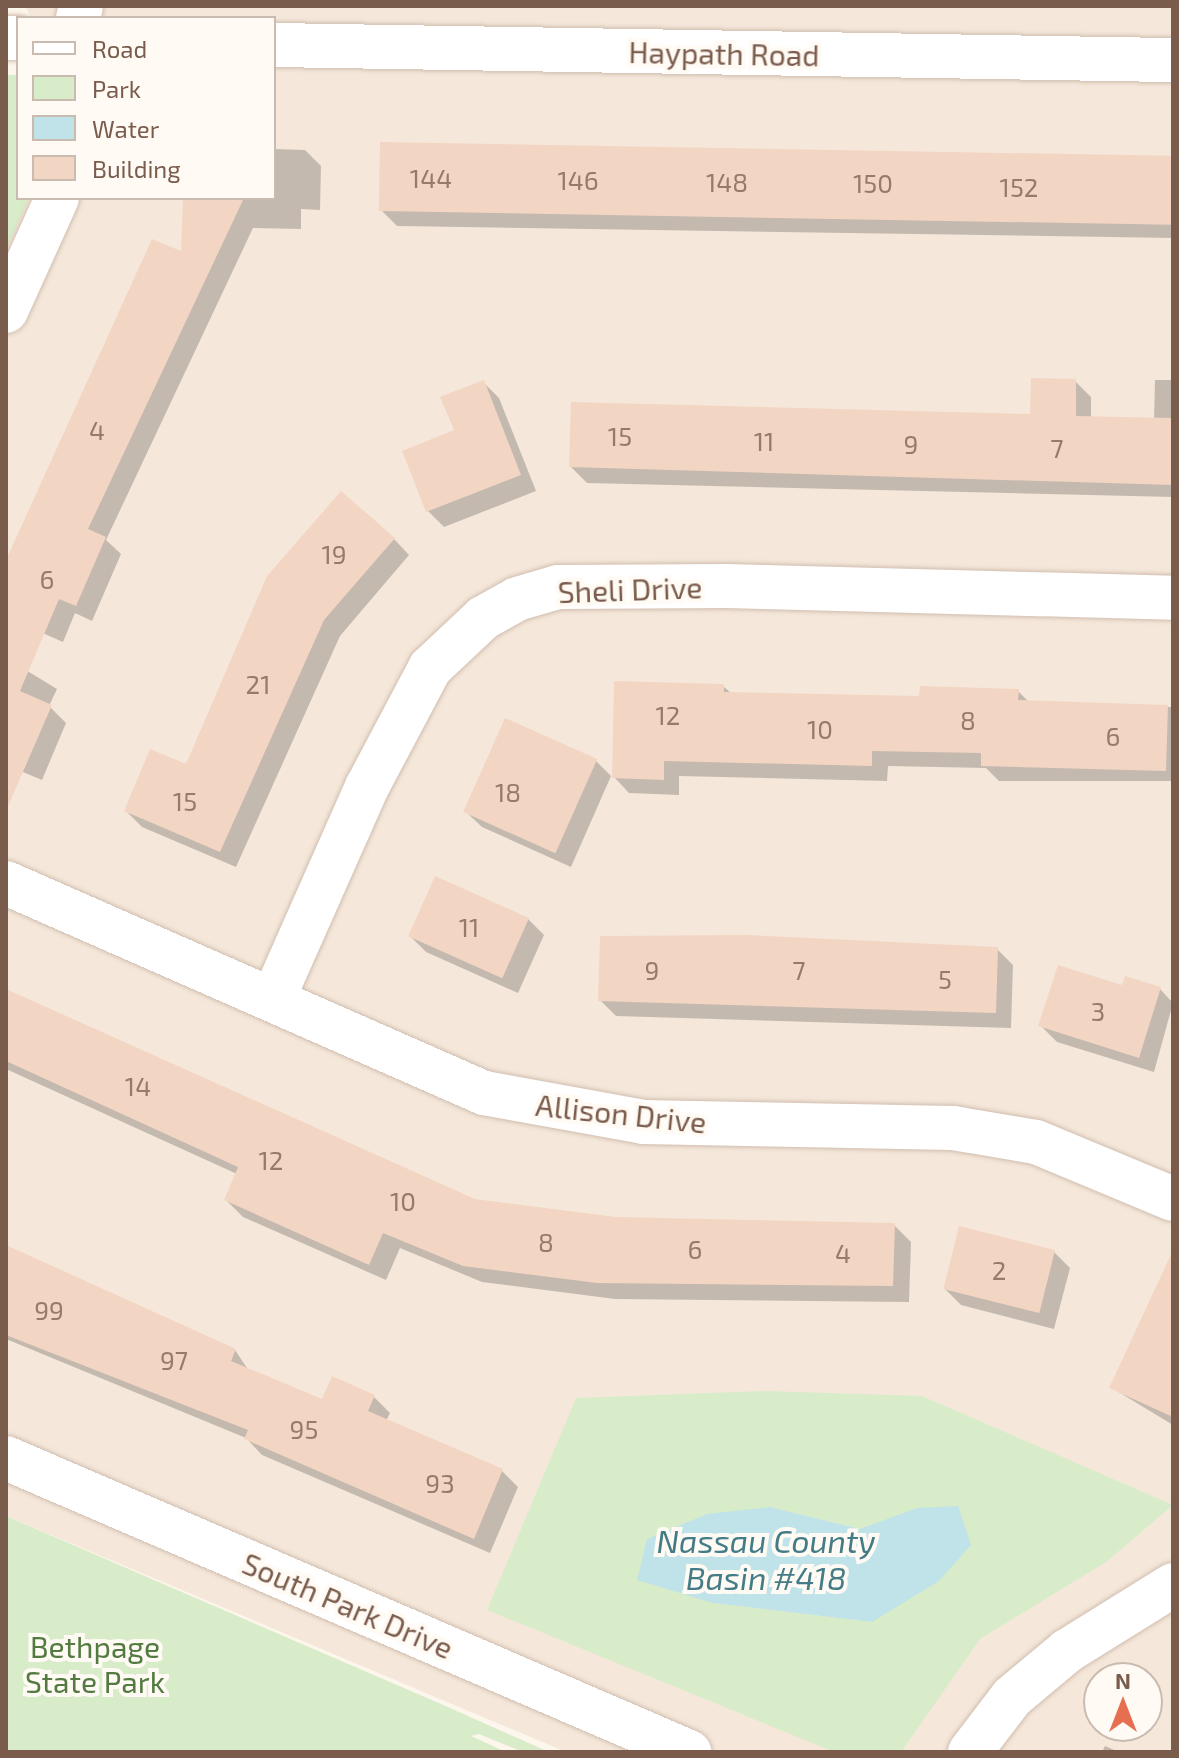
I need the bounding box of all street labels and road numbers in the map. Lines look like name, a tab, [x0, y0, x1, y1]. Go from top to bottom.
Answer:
street label: Haypath Road	[628, 33, 820, 73]
street label: Sheli Drive	[557, 568, 703, 610]
street label: Allison Drive	[534, 1086, 708, 1140]
street label: South Park Drive	[237, 1544, 459, 1666]

